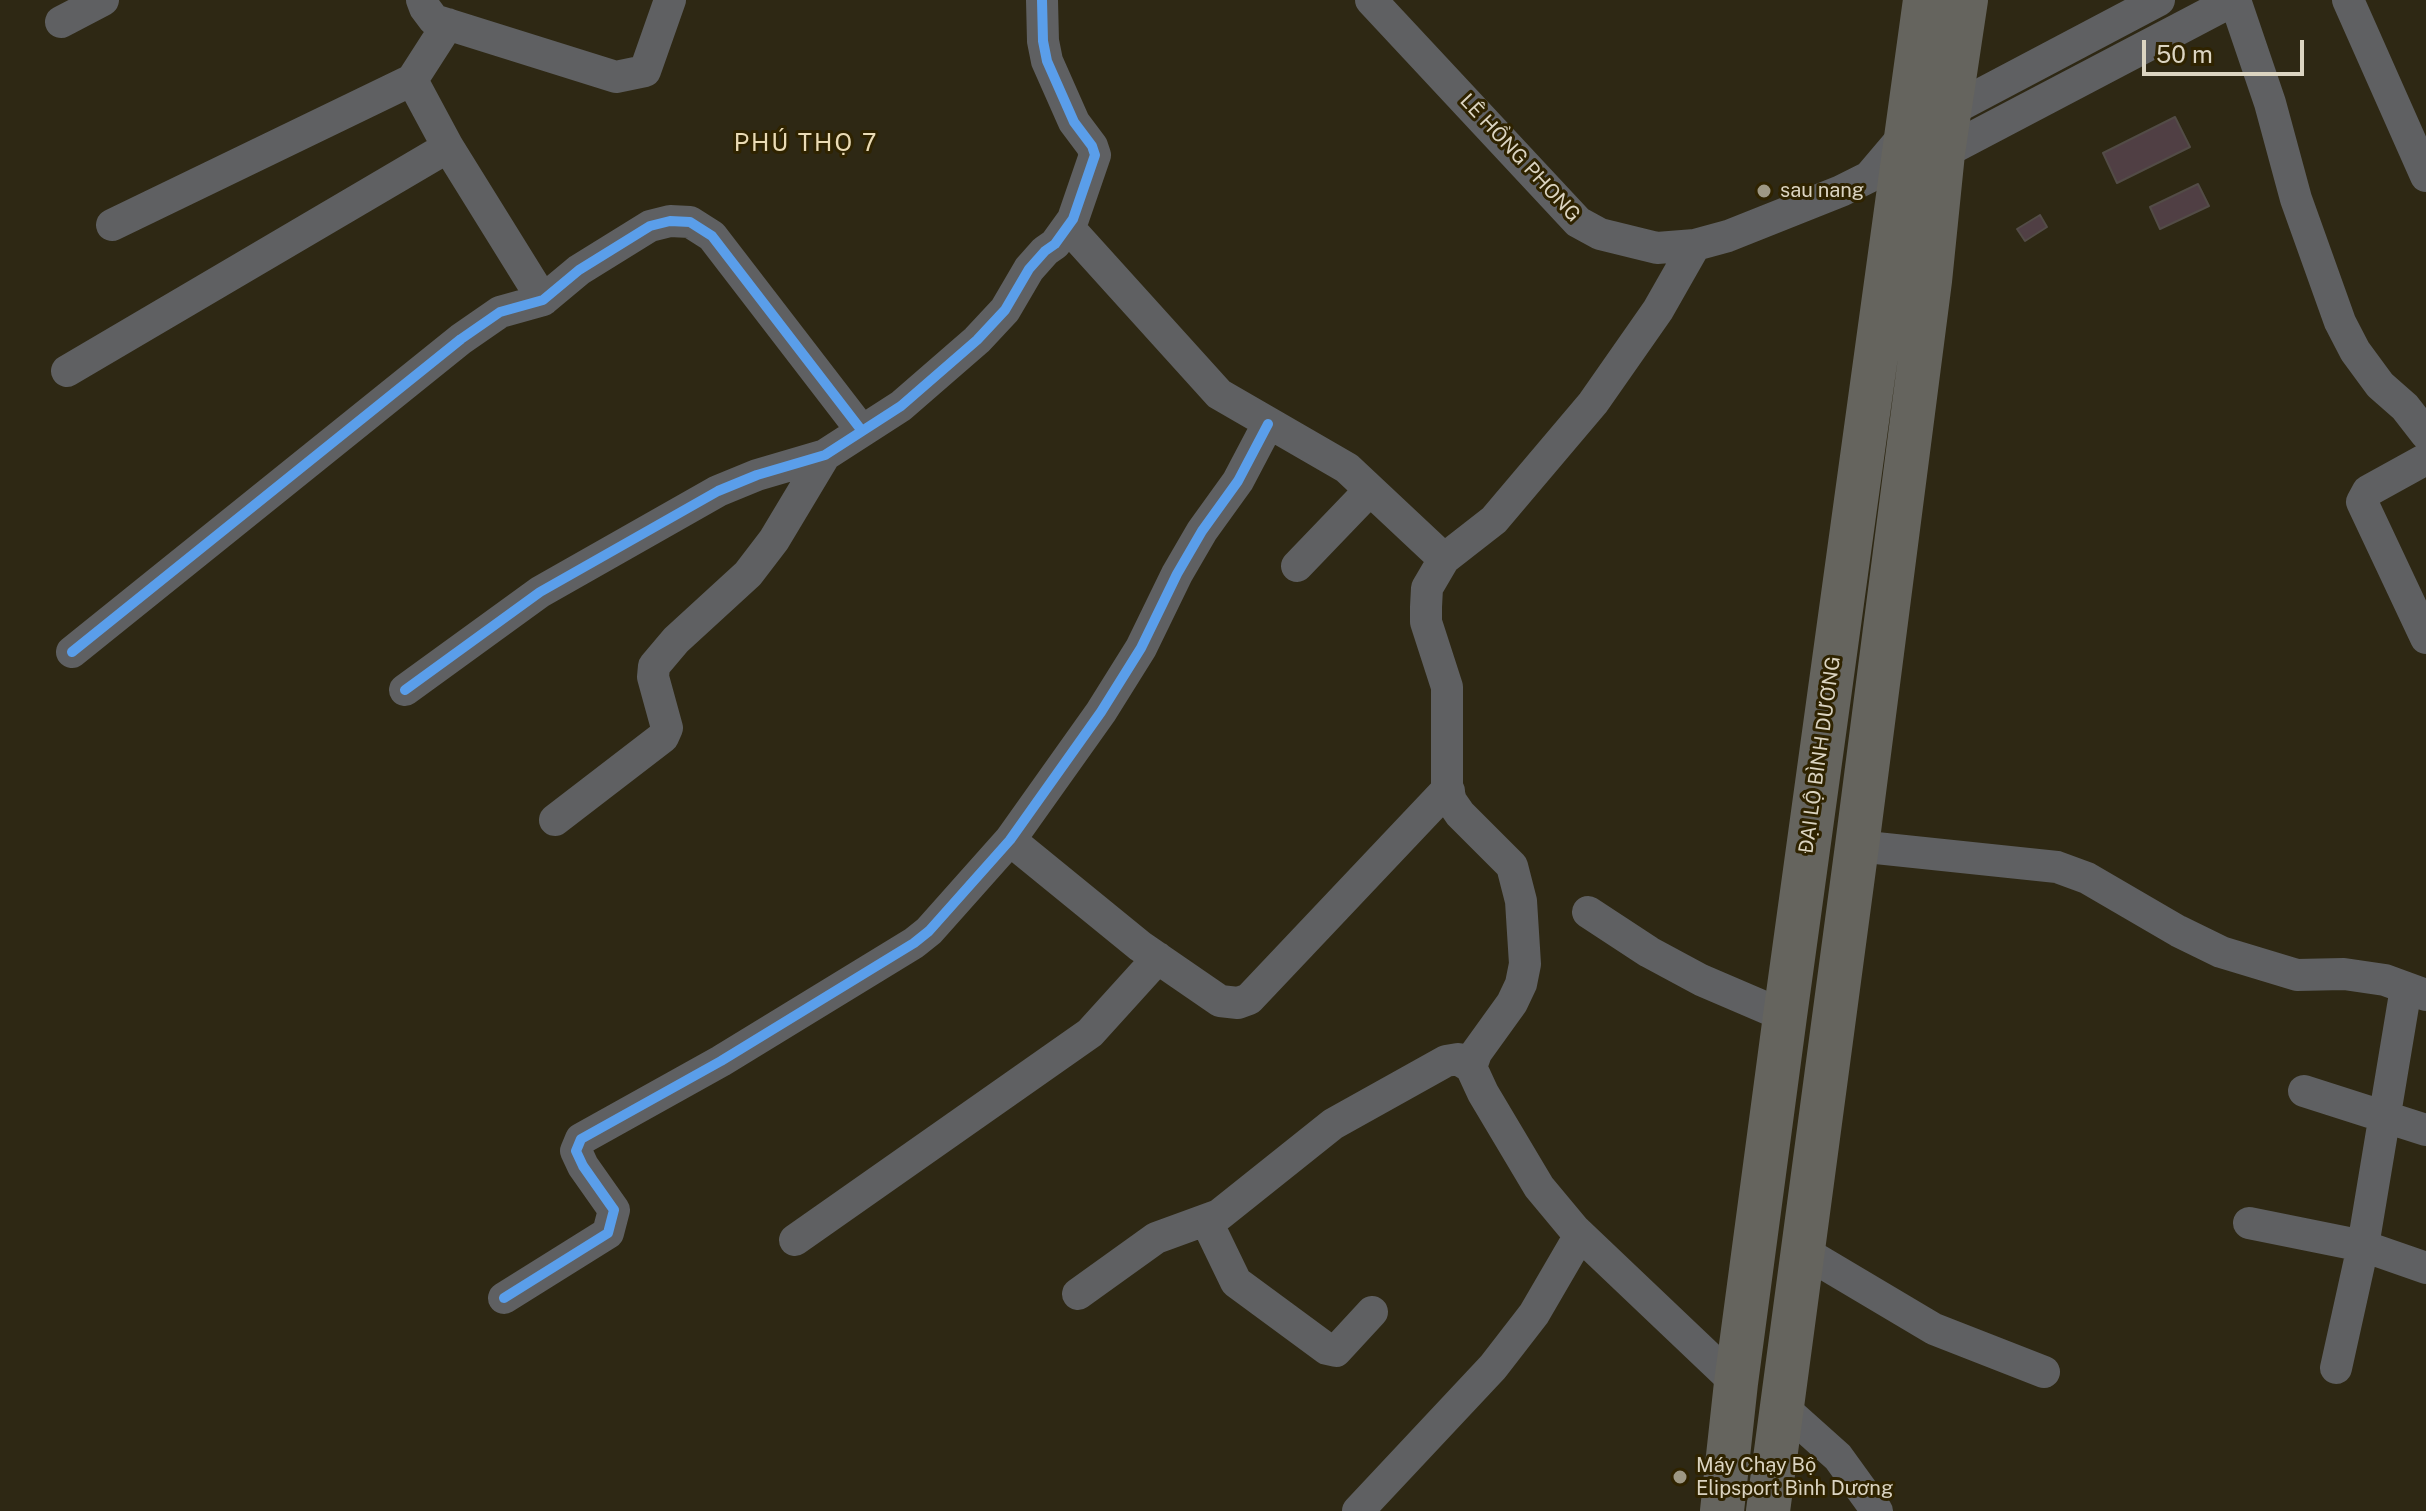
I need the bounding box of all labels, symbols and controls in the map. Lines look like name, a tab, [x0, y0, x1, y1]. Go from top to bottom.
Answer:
scale bar	[2146, 24, 2308, 74]
text: 50 m	[2156, 40, 2213, 68]
street label: LÊ HỒNG PHONG	[1455, 89, 1585, 227]
district label: PHÚ THỌ 7	[734, 130, 878, 158]
place label: sau nang	[1780, 179, 1864, 203]
marker: sau nang	[1755, 182, 1773, 200]
street label: ĐẠI LỘ BÌNH DƯƠNG	[1794, 655, 1846, 855]
place label: Máy Chạy Bộ Elipsport Bình Dương	[1696, 1454, 1893, 1501]
marker: Máy Chạy Bộ Elipsport Bình Dương	[1671, 1468, 1689, 1486]

